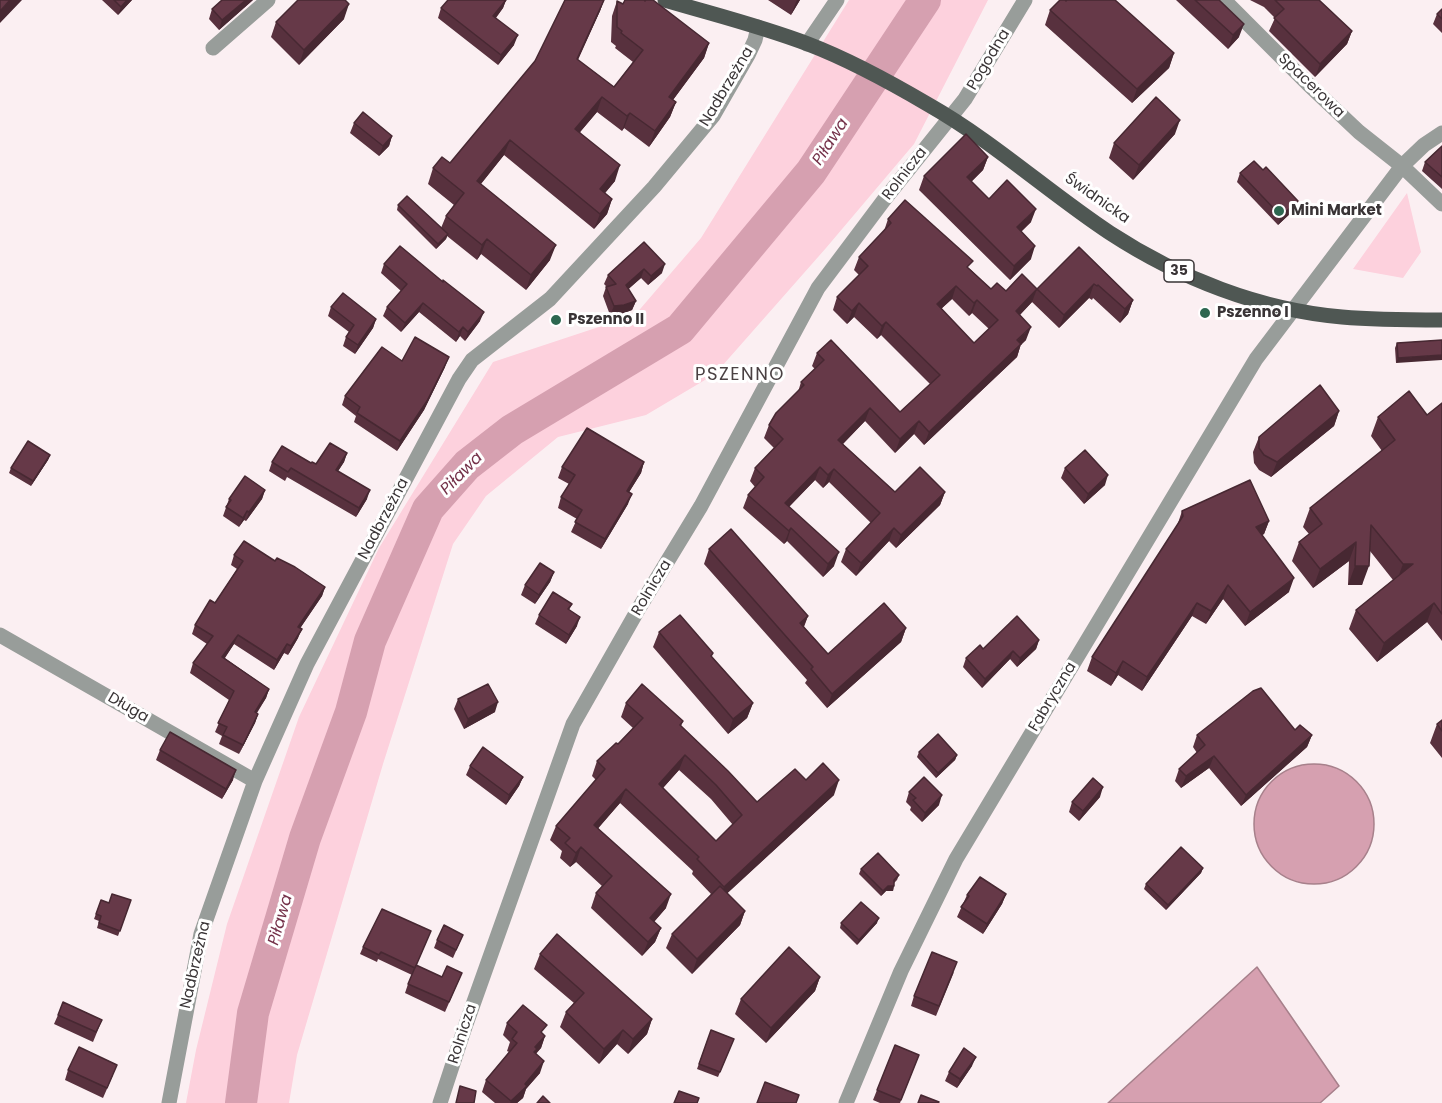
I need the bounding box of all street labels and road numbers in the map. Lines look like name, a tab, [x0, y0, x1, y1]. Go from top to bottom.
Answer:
street label: Pogodna	[964, 26, 1014, 94]
street label: Nadbrzeżna	[696, 44, 758, 130]
street label: Spacerowa	[1274, 50, 1348, 122]
street label: Rolnicza	[879, 144, 931, 204]
street label: Świdnicka	[1061, 170, 1133, 228]
road number: 35	[1164, 260, 1194, 282]
street label: Nadbrzeżna	[355, 475, 413, 563]
street label: Rolnicza	[628, 557, 676, 619]
street label: Fabryczna	[1025, 659, 1081, 735]
street label: Długa	[104, 689, 152, 727]
street label: Nadbrzeżna	[177, 919, 215, 1011]
street label: Rolnicza	[445, 1002, 481, 1066]

